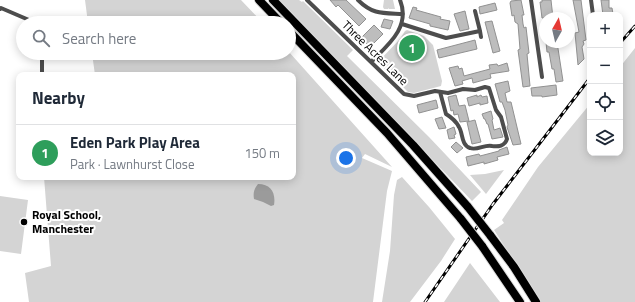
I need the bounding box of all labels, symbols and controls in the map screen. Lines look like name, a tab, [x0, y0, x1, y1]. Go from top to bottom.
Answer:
north arrow	[539, 12, 575, 48]
map controls	[587, 12, 623, 156]
button: +	[587, 12, 623, 48]
search box	[16, 16, 296, 60]
street label: Three Acres Lane	[338, 16, 413, 89]
icon: search	[30, 27, 52, 49]
text: Search here	[62, 27, 136, 50]
pin: 1	[399, 33, 425, 63]
button: −	[587, 48, 623, 84]
button: locate	[587, 84, 623, 120]
text: Nearby	[32, 85, 85, 111]
button: layers	[587, 120, 623, 156]
text: Eden Park Play Area	[70, 131, 200, 154]
text: 1	[41, 143, 49, 163]
text: 150 m	[244, 143, 280, 163]
your location	[336, 148, 356, 168]
text: Park · Lawnhurst Close	[70, 154, 194, 174]
place label: Royal School, Manchester	[32, 205, 101, 238]
marker: Royal School, Manchester	[19, 217, 29, 227]

